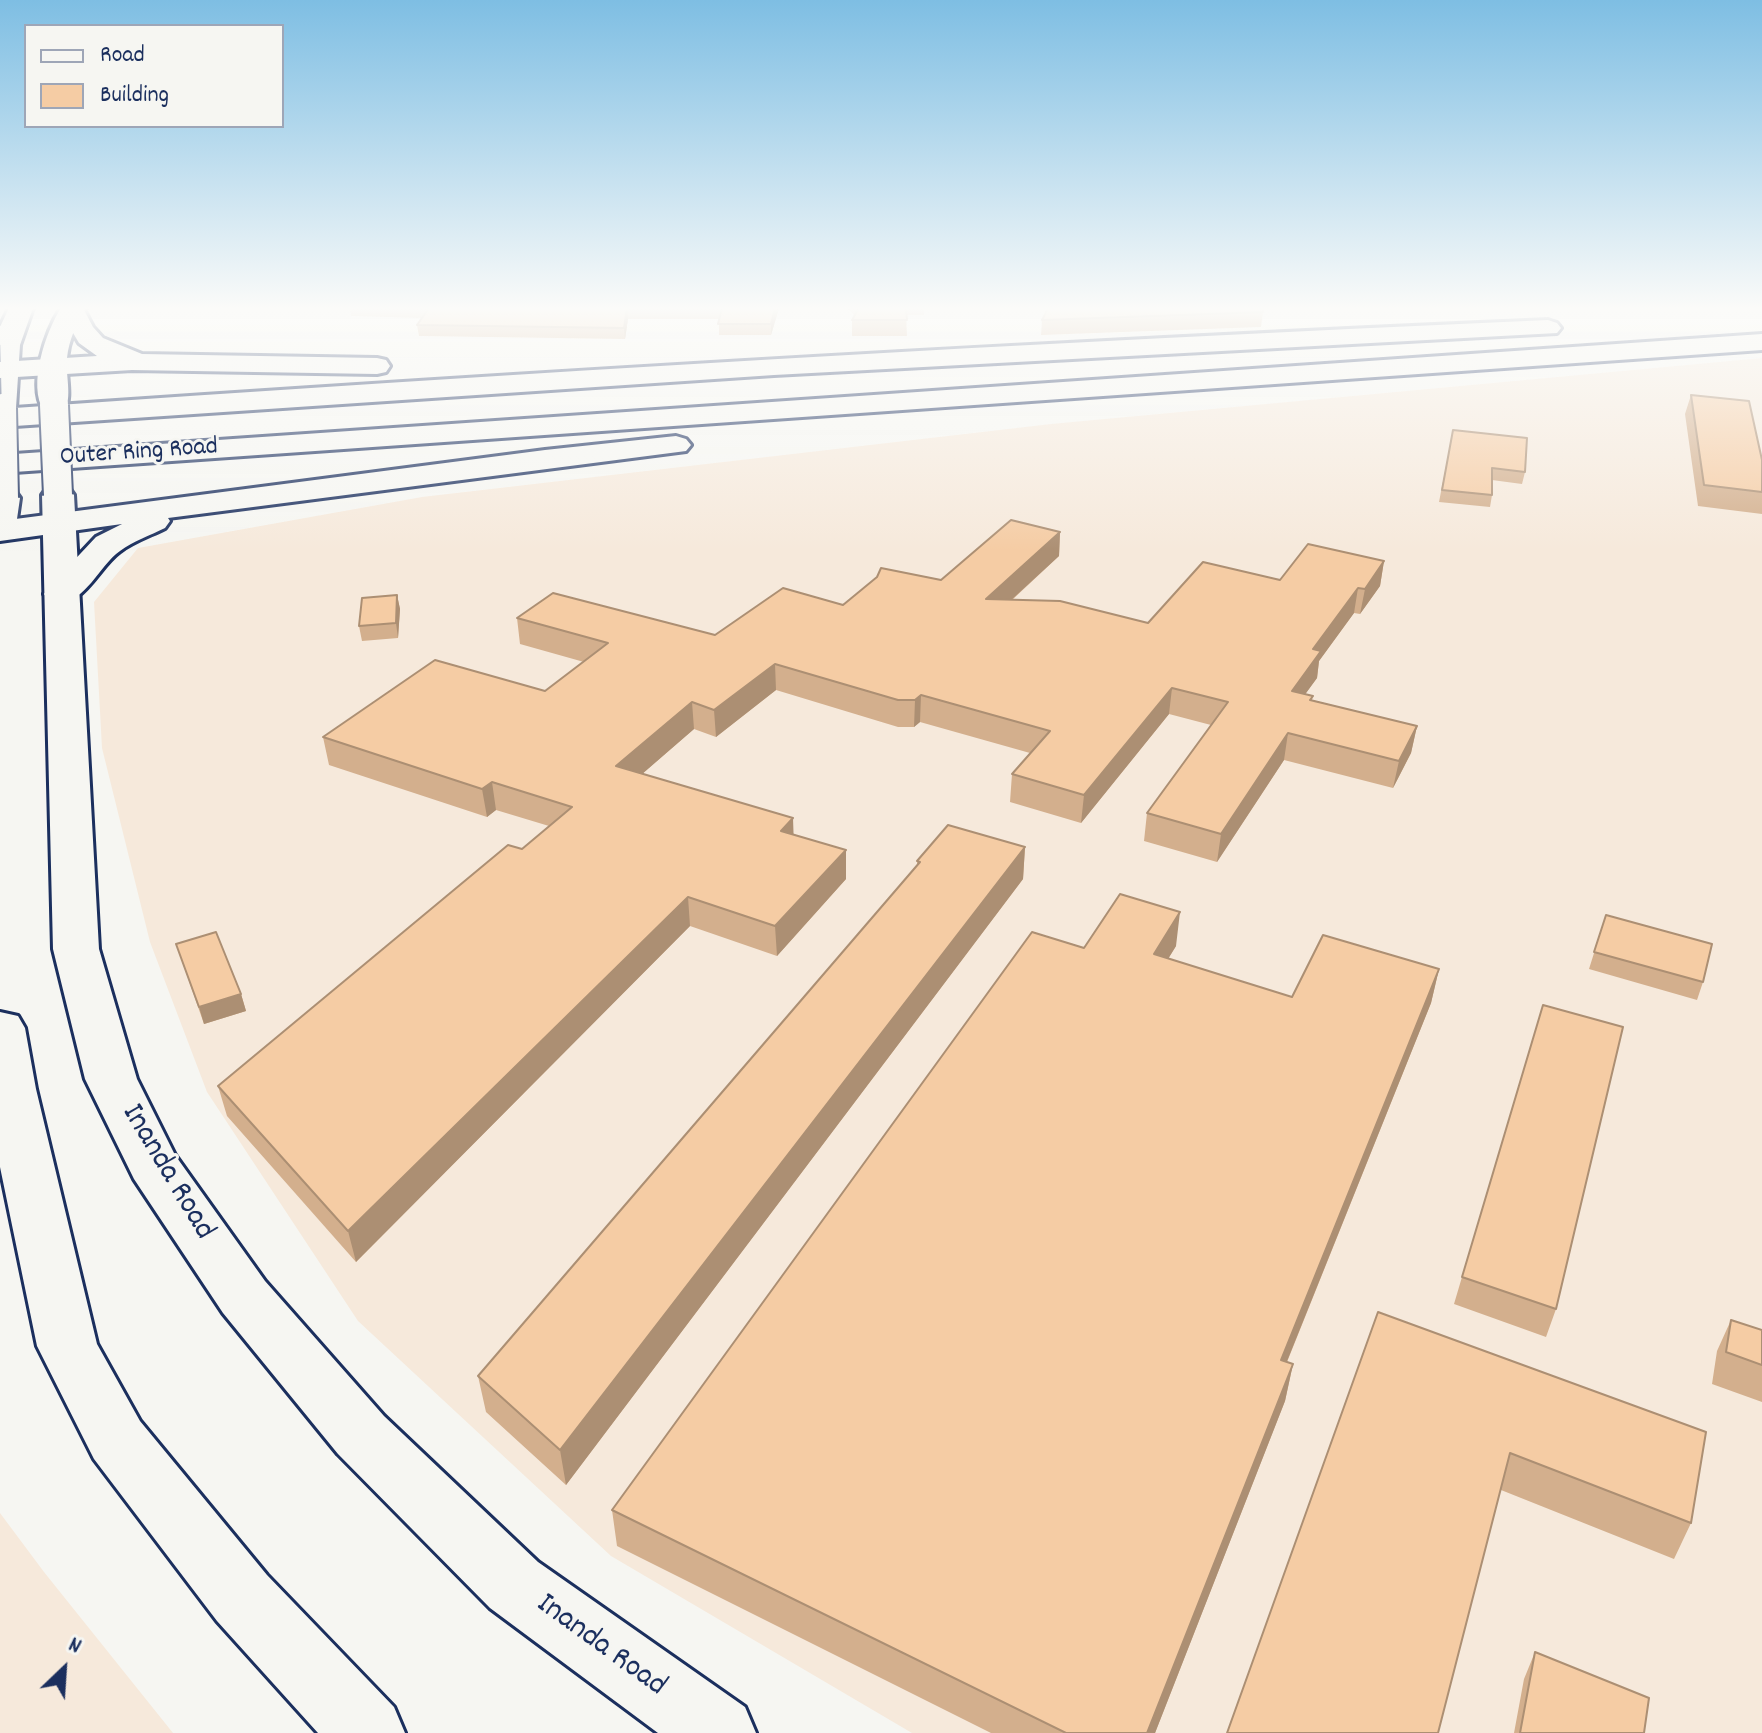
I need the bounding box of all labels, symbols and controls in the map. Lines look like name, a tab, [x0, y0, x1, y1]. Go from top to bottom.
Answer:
legend	[24, 24, 284, 128]
text: Road	[100, 39, 145, 73]
text: Building	[100, 79, 169, 113]
street label: Outer Ring Road	[59, 433, 219, 475]
street label: Inanda Road	[110, 1098, 222, 1248]
street label: Inanda Road	[527, 1587, 673, 1707]
north arrow	[24, 1629, 104, 1709]
text: N	[63, 1630, 86, 1663]

